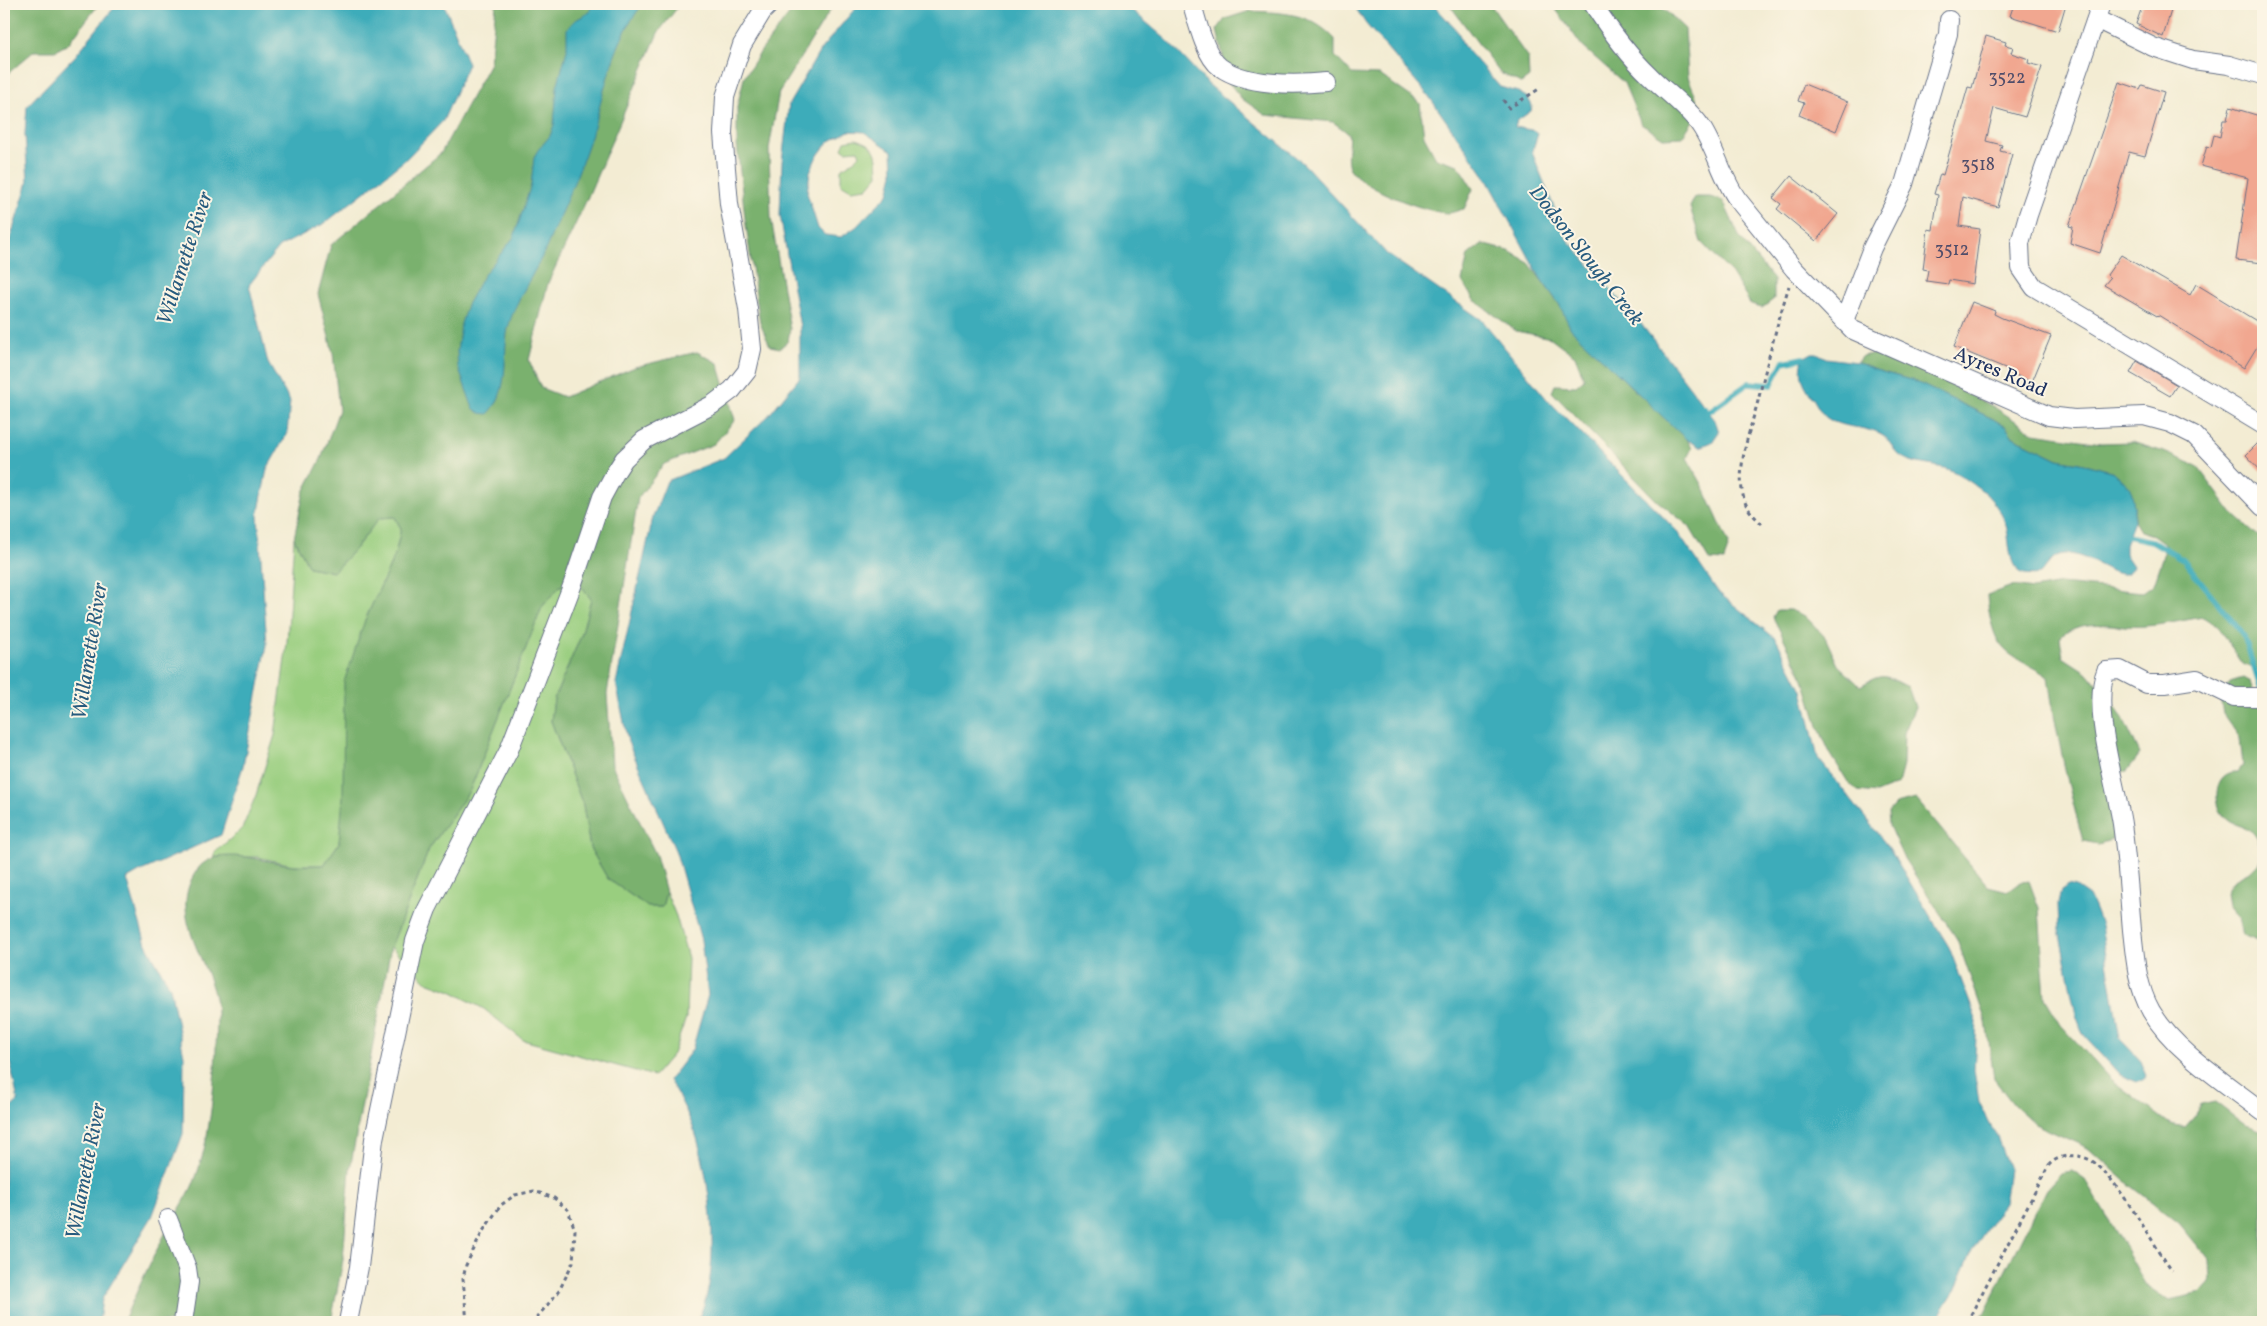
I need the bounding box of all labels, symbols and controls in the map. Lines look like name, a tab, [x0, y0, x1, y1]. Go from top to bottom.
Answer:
house number: 3522	[1988, 66, 2026, 91]
house number: 3518	[1961, 153, 1995, 178]
water label: Dodson Slough Creek	[1522, 180, 1650, 332]
water label: Willamette River	[150, 188, 221, 329]
house number: 3512	[1935, 238, 1969, 263]
street label: Ayres Road	[1949, 341, 2051, 405]
water label: Willamette River	[65, 580, 116, 722]
water label: Willamette River	[59, 1100, 114, 1242]

